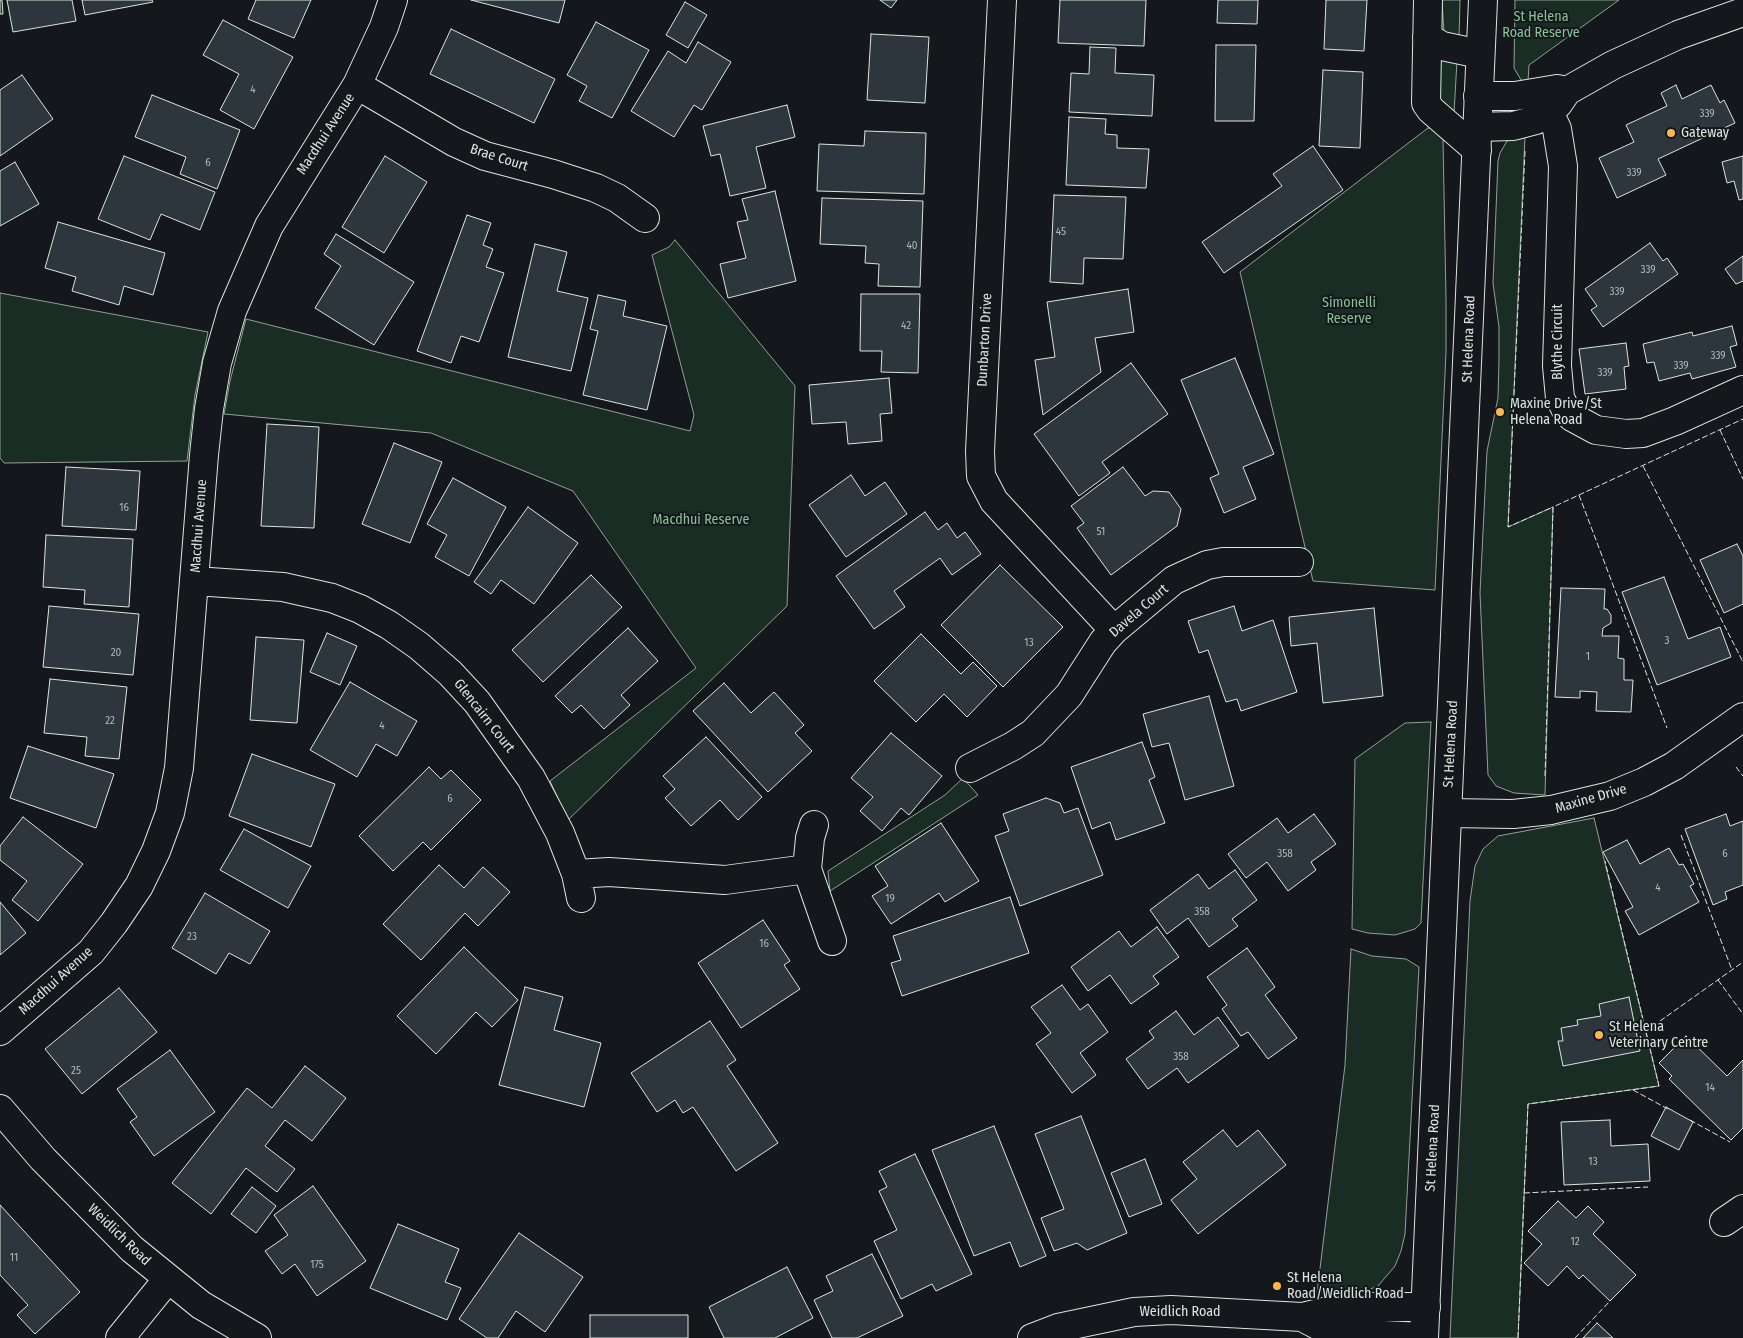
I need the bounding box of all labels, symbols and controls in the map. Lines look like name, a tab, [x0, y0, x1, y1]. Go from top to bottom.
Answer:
park label: St Helena Road Reserve	[1502, 9, 1580, 41]
house number: 4	[250, 83, 256, 97]
street label: Macdhui Avenue	[293, 90, 359, 178]
house number: 339	[1699, 107, 1715, 121]
place label: Gateway	[1681, 125, 1729, 141]
marker: Gateway	[1665, 127, 1677, 139]
street label: Brae Court	[468, 141, 530, 175]
house number: 6	[205, 156, 211, 170]
house number: 339	[1626, 166, 1642, 180]
house number: 45	[1056, 225, 1066, 239]
house number: 40	[906, 239, 918, 253]
house number: 339	[1640, 263, 1656, 277]
house number: 339	[1609, 285, 1625, 299]
street label: Dunbarton Drive	[974, 293, 996, 387]
park label: Simonelli Reserve	[1322, 295, 1376, 328]
street label: St Helena Road	[1459, 295, 1479, 383]
street label: Blythe Circuit	[1550, 304, 1566, 380]
house number: 42	[901, 319, 911, 333]
house number: 339	[1710, 349, 1726, 363]
house number: 339	[1673, 359, 1689, 373]
house number: 339	[1597, 366, 1613, 380]
place label: Maxine Drive/St Helena Road	[1510, 396, 1602, 428]
marker: Maxine Drive/St Helena Road	[1494, 406, 1506, 418]
street label: Macdhui Avenue	[187, 479, 211, 573]
house number: 16	[119, 501, 129, 515]
park label: Macdhui Reserve	[653, 512, 749, 528]
house number: 51	[1097, 525, 1105, 539]
street label: Davela Court	[1106, 581, 1172, 641]
house number: 3	[1665, 634, 1669, 648]
house number: 13	[1024, 636, 1034, 650]
house number: 20	[111, 646, 121, 660]
house number: 1	[1586, 650, 1590, 664]
street label: Glencairn Court	[450, 676, 518, 756]
street label: St Helena Road	[1440, 700, 1462, 788]
house number: 22	[105, 714, 115, 728]
house number: 4	[379, 719, 385, 733]
street label: Maxine Drive	[1553, 781, 1629, 817]
house number: 6	[447, 792, 453, 806]
house number: 358	[1277, 847, 1293, 861]
house number: 6	[1722, 847, 1728, 861]
house number: 4	[1655, 881, 1661, 895]
house number: 19	[885, 892, 895, 906]
house number: 358	[1194, 905, 1210, 919]
house number: 23	[187, 930, 197, 944]
house number: 16	[759, 937, 769, 951]
street label: Macdhui Avenue	[16, 943, 96, 1019]
place label: St Helena Veterinary Centre	[1609, 1019, 1708, 1052]
marker: St Helena Veterinary Centre	[1593, 1029, 1605, 1041]
house number: 358	[1173, 1050, 1189, 1064]
house number: 25	[71, 1064, 81, 1078]
house number: 14	[1705, 1081, 1715, 1095]
street label: St Helena Road	[1422, 1104, 1444, 1192]
house number: 13	[1588, 1155, 1598, 1169]
street label: Weidlich Road	[84, 1201, 154, 1269]
house number: 12	[1570, 1235, 1580, 1249]
house number: 11	[10, 1251, 18, 1265]
house number: 175	[310, 1258, 324, 1272]
place label: St Helena Road/Weidlich Road	[1287, 1270, 1404, 1302]
marker: St Helena Road/Weidlich Road	[1271, 1280, 1283, 1292]
street label: Weidlich Road	[1139, 1304, 1221, 1320]

